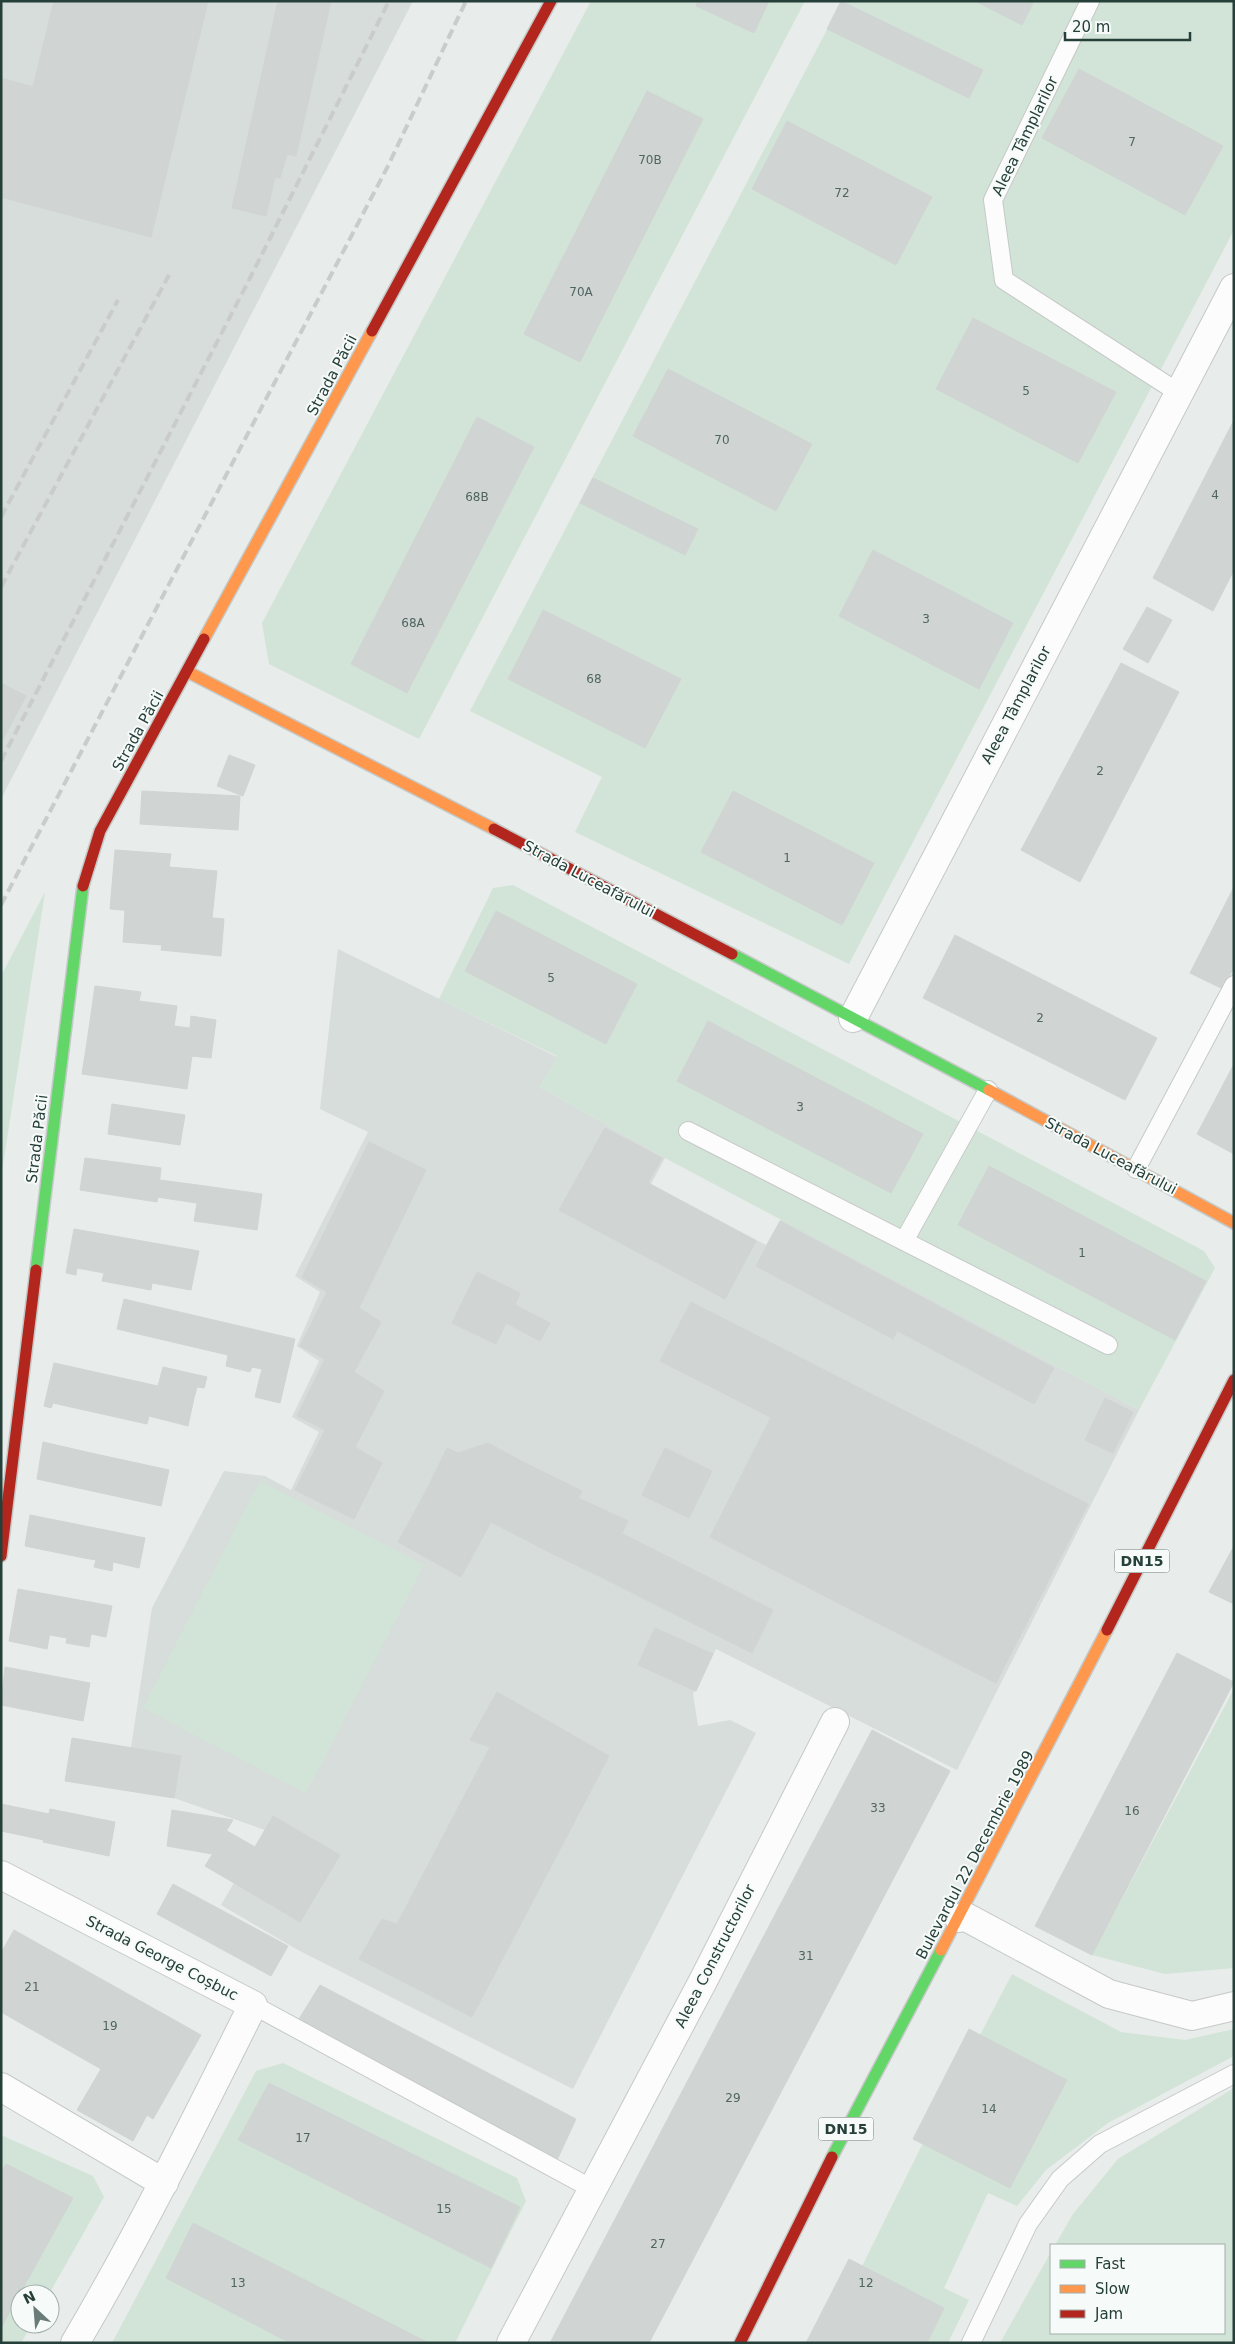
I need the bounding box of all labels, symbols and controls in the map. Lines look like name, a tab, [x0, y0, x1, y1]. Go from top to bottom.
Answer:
scale bar	[1065, 10, 1190, 42]
text: 20 m	[1072, 18, 1110, 36]
street label: Aleea Tâmplarilor	[988, 73, 1062, 199]
house number: 7	[1128, 135, 1136, 149]
house number: 70B	[638, 153, 662, 167]
house number: 72	[834, 186, 850, 200]
house number: 70A	[569, 285, 594, 299]
street label: Strada Păcii	[303, 331, 361, 419]
house number: 5	[1022, 384, 1030, 398]
house number: 70	[714, 433, 730, 447]
house number: 4	[1211, 488, 1219, 502]
house number: 68B	[465, 490, 489, 504]
house number: 3	[922, 612, 930, 626]
house number: 68A	[401, 616, 426, 630]
street label: Aleea Tâmplarilor	[977, 642, 1055, 767]
house number: 68	[586, 672, 602, 686]
street label: Strada Păcii	[109, 688, 167, 774]
house number: 2	[1096, 764, 1104, 778]
street label: Strada Luceafărului	[520, 837, 658, 921]
house number: 1	[783, 851, 791, 865]
house number: 5	[547, 971, 555, 985]
house number: 2	[1036, 1011, 1044, 1025]
street label: Strada Păcii	[23, 1094, 51, 1184]
house number: 3	[796, 1100, 804, 1114]
street label: Strada Luceafărului	[1042, 1114, 1180, 1198]
house number: 1	[1078, 1246, 1086, 1260]
road number: DN15	[1114, 1550, 1170, 1572]
street label: Bulevardul 22 Decembrie 1989	[912, 1748, 1038, 1962]
house number: 33	[870, 1801, 886, 1815]
house number: 16	[1124, 1804, 1140, 1818]
street label: Aleea Constructorilor	[671, 1881, 759, 2031]
street label: Strada George Coșbuc	[83, 1912, 241, 2004]
house number: 31	[798, 1949, 814, 1963]
house number: 21	[24, 1980, 40, 1994]
house number: 19	[102, 2019, 118, 2033]
house number: 29	[725, 2091, 741, 2105]
house number: 14	[981, 2102, 997, 2116]
road number: DN15	[818, 2118, 874, 2140]
house number: 17	[295, 2131, 311, 2145]
house number: 15	[436, 2202, 452, 2216]
house number: 27	[650, 2237, 666, 2251]
legend	[1050, 2244, 1225, 2334]
text: Fast	[1095, 2255, 1125, 2273]
house number: 13	[230, 2276, 246, 2290]
house number: 12	[858, 2276, 874, 2290]
text: Slow	[1095, 2280, 1130, 2298]
north arrow	[10, 2284, 60, 2334]
text: N	[21, 2288, 38, 2307]
text: Jam	[1094, 2305, 1123, 2323]

